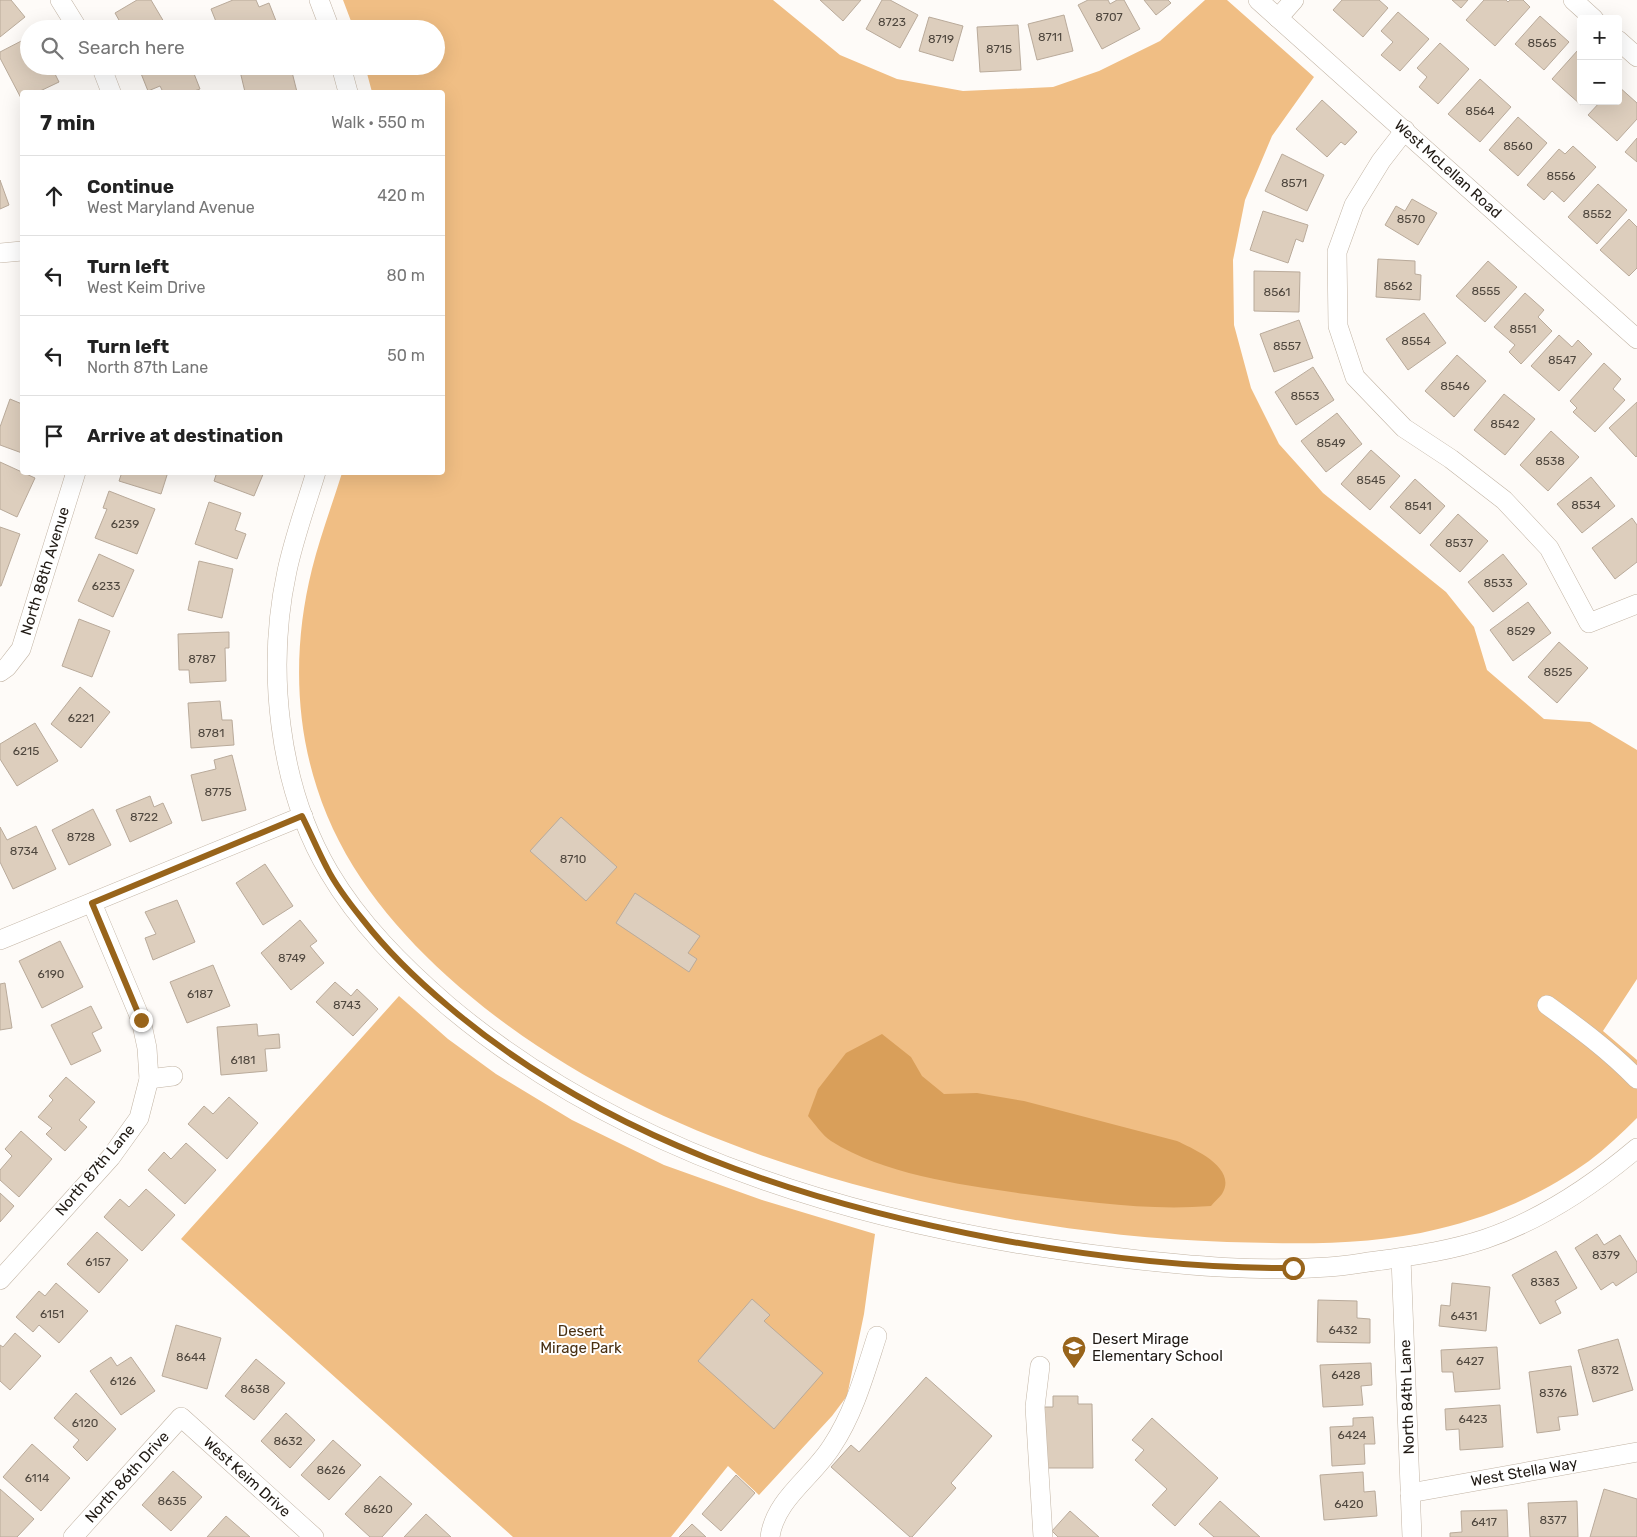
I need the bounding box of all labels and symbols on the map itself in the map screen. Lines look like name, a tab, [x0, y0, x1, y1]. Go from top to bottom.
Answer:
house number: 8707	[1095, 10, 1123, 24]
house number: 8723	[878, 15, 906, 29]
house number: 8711	[1038, 30, 1062, 44]
house number: 8719	[928, 32, 954, 46]
house number: 8565	[1527, 36, 1557, 50]
house number: 8715	[986, 42, 1012, 56]
house number: 8564	[1465, 104, 1495, 118]
street label: West McLellan Road	[1391, 116, 1505, 222]
house number: 8560	[1503, 139, 1533, 153]
house number: 8556	[1546, 169, 1576, 183]
house number: 8571	[1281, 176, 1307, 190]
house number: 8552	[1583, 207, 1611, 221]
house number: 8570	[1397, 212, 1425, 226]
house number: 8562	[1383, 279, 1413, 293]
house number: 8555	[1471, 284, 1501, 298]
house number: 8561	[1264, 285, 1290, 299]
house number: 8551	[1510, 322, 1536, 336]
house number: 8554	[1401, 334, 1431, 348]
house number: 8557	[1273, 339, 1301, 353]
house number: 8547	[1548, 353, 1576, 367]
house number: 8546	[1440, 379, 1470, 393]
house number: 8553	[1290, 389, 1320, 403]
house number: 8542	[1490, 417, 1520, 431]
house number: 8549	[1316, 436, 1346, 450]
house number: 8538	[1535, 454, 1565, 468]
house number: 8545	[1356, 473, 1386, 487]
house number: 8534	[1571, 498, 1601, 512]
house number: 8541	[1404, 499, 1432, 513]
street label: North 88th Avenue	[17, 505, 73, 637]
house number: 6239	[111, 517, 139, 531]
house number: 8537	[1445, 536, 1473, 550]
house number: 8533	[1483, 576, 1513, 590]
house number: 6233	[92, 579, 120, 593]
house number: 8529	[1507, 624, 1535, 638]
house number: 8787	[188, 652, 216, 666]
house number: 8525	[1544, 665, 1572, 679]
house number: 6221	[68, 711, 94, 725]
house number: 8781	[198, 726, 224, 740]
house number: 6215	[13, 744, 39, 758]
house number: 8775	[204, 785, 232, 799]
house number: 8722	[130, 810, 158, 824]
house number: 8728	[67, 830, 95, 844]
house number: 8734	[10, 844, 39, 858]
house number: 8710	[560, 852, 586, 866]
house number: 8749	[278, 951, 306, 965]
house number: 6190	[38, 967, 64, 981]
house number: 6187	[187, 987, 213, 1001]
house number: 8743	[333, 998, 361, 1012]
route end	[130, 1009, 153, 1032]
house number: 6181	[231, 1053, 255, 1067]
street label: North 87th Lane	[52, 1121, 138, 1219]
house number: 8379	[1592, 1248, 1620, 1262]
house number: 6157	[85, 1255, 111, 1269]
route start	[1282, 1257, 1305, 1280]
house number: 8383	[1530, 1275, 1560, 1289]
house number: 6151	[40, 1307, 64, 1321]
house number: 6431	[1451, 1309, 1477, 1323]
park label: Desert Mirage Park	[540, 1322, 622, 1357]
house number: 6432	[1329, 1323, 1357, 1337]
place label: Desert Mirage Elementary School	[1092, 1330, 1223, 1365]
school or university icon: Desert Mirage Elementary School	[1061, 1335, 1087, 1369]
street label: North 84th Lane	[1396, 1339, 1418, 1455]
house number: 8644	[176, 1350, 206, 1364]
house number: 6427	[1456, 1354, 1484, 1368]
house number: 8372	[1591, 1363, 1619, 1377]
house number: 6428	[1331, 1368, 1361, 1382]
house number: 6126	[110, 1374, 136, 1388]
house number: 8638	[240, 1382, 270, 1396]
house number: 8376	[1539, 1386, 1567, 1400]
house number: 6423	[1459, 1412, 1487, 1426]
house number: 6120	[72, 1416, 98, 1430]
street label: North 86th Drive	[81, 1428, 173, 1526]
house number: 6424	[1337, 1428, 1367, 1442]
street label: West Keim Drive	[200, 1433, 294, 1521]
house number: 8632	[273, 1434, 303, 1448]
street label: West Stella Way	[1469, 1454, 1579, 1490]
house number: 8626	[316, 1463, 346, 1477]
house number: 6114	[25, 1471, 50, 1485]
house number: 8635	[157, 1494, 187, 1508]
house number: 6420	[1334, 1497, 1364, 1511]
house number: 8620	[363, 1502, 393, 1516]
house number: 8377	[1539, 1513, 1567, 1527]
house number: 6417	[1471, 1515, 1497, 1529]

